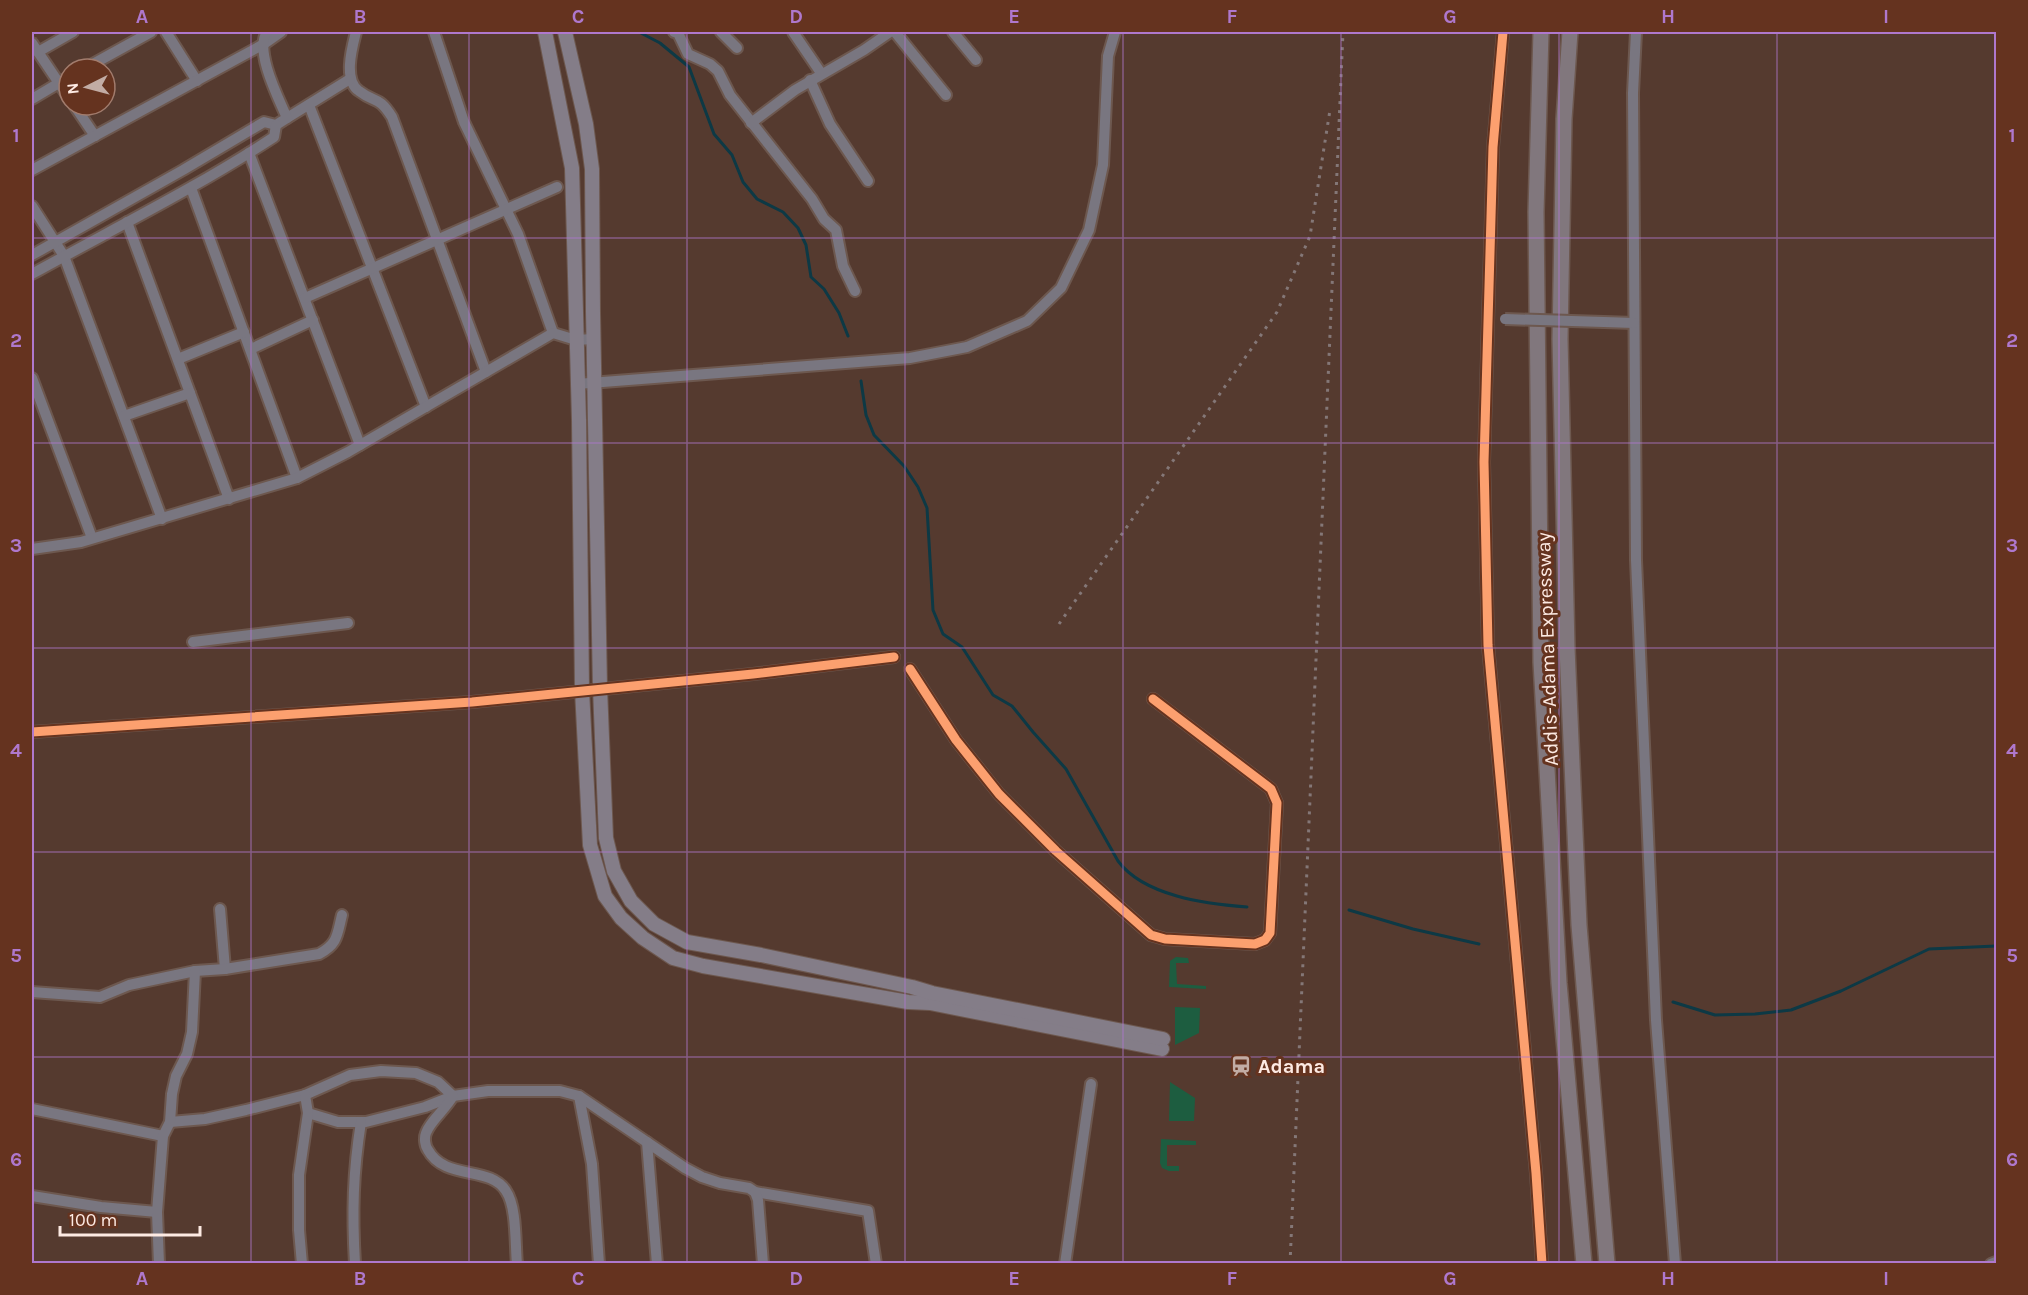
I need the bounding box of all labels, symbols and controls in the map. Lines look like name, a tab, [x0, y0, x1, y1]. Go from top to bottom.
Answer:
text: A	[136, 5, 149, 28]
text: B	[354, 5, 366, 28]
text: C	[572, 5, 584, 28]
text: D	[789, 5, 803, 28]
text: E	[1008, 5, 1020, 28]
text: F	[1227, 5, 1238, 28]
text: G	[1443, 5, 1457, 28]
text: H	[1661, 5, 1675, 28]
text: I	[1883, 5, 1889, 28]
north arrow	[57, 57, 117, 117]
text: N	[63, 82, 83, 95]
text: 1	[12, 124, 20, 147]
text: 1	[2008, 124, 2016, 147]
text: 2	[10, 329, 22, 352]
text: 2	[2006, 329, 2018, 352]
street label: Addis-Adama Expressway	[1532, 532, 1563, 766]
text: 3	[10, 534, 22, 557]
text: 3	[2006, 534, 2018, 557]
text: 4	[10, 739, 22, 762]
text: 4	[2006, 739, 2018, 762]
text: 5	[10, 944, 22, 967]
text: 5	[2006, 944, 2018, 967]
station icon: Adama	[1229, 1054, 1253, 1078]
place label: Adama	[1258, 1055, 1325, 1078]
text: 6	[10, 1148, 22, 1171]
text: 6	[2006, 1148, 2018, 1171]
scale bar	[60, 1199, 200, 1237]
text: 100 m	[69, 1209, 117, 1231]
text: A	[136, 1267, 149, 1290]
text: B	[354, 1267, 366, 1290]
text: C	[572, 1267, 584, 1290]
text: D	[789, 1267, 803, 1290]
text: E	[1008, 1267, 1020, 1290]
text: F	[1227, 1267, 1238, 1290]
text: G	[1443, 1267, 1457, 1290]
text: H	[1661, 1267, 1675, 1290]
text: I	[1883, 1267, 1889, 1290]

